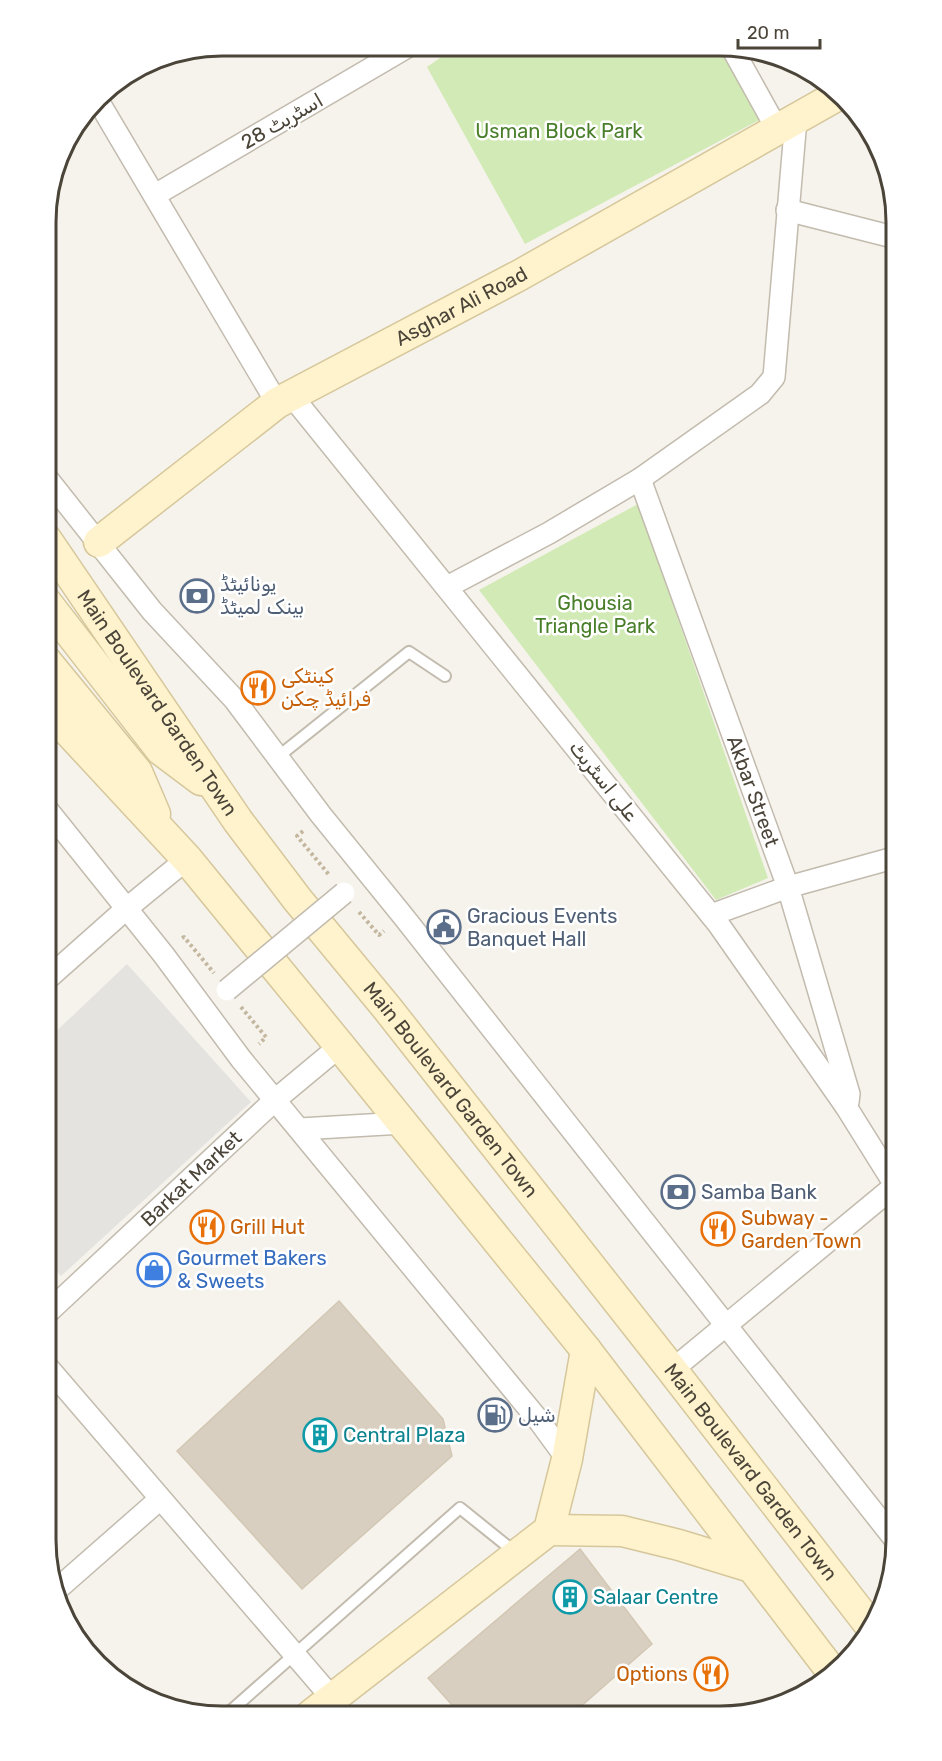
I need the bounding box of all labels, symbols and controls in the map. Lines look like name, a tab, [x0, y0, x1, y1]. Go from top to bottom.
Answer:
scale bar	[738, 12, 820, 50]
text: 20 m	[747, 22, 789, 44]
street label: اسٹریٹ 28	[237, 88, 327, 154]
park label: Usman Block Park	[475, 119, 643, 143]
street label: Asghar Ali Road	[391, 261, 531, 351]
place label: یونائیٹڈ بینک لمیٹڈ	[220, 572, 304, 619]
bank icon: یونائیٹڈ بینک لمیٹڈ	[179, 578, 215, 614]
street label: Main Boulevard Garden Town	[72, 585, 243, 820]
park label: Ghousia Triangle Park	[535, 591, 656, 638]
place label: کینٹکی فرائیڈ چکن	[281, 664, 371, 711]
restaurant icon: کینٹکی فرائیڈ چکن	[240, 670, 276, 706]
street label: Akbar Street	[722, 732, 784, 850]
street label: علی اسٹریٹ	[564, 736, 644, 826]
place label: Gracious Events Banquet Hall	[467, 904, 617, 951]
public building icon: Gracious Events Banquet Hall	[426, 909, 462, 945]
street label: Main Boulevard Garden Town	[358, 977, 544, 1202]
street label: Barkat Market	[136, 1125, 247, 1231]
bank icon: Samba Bank	[660, 1174, 696, 1210]
place label: Samba Bank	[701, 1180, 818, 1204]
place label: Subway - Garden Town	[741, 1206, 862, 1253]
restaurant icon: Grill Hut	[189, 1209, 225, 1245]
restaurant icon: Subway - Garden Town	[700, 1211, 736, 1247]
place label: Grill Hut	[230, 1215, 305, 1239]
place label: Gourmet Bakers & Sweets	[177, 1246, 327, 1293]
shop icon: Gourmet Bakers & Sweets	[136, 1252, 172, 1288]
street label: Main Boulevard Garden Town	[659, 1359, 843, 1585]
fuel station icon: شیل	[477, 1397, 513, 1433]
place label: شیل	[518, 1403, 556, 1427]
building icon: Central Plaza	[302, 1417, 338, 1453]
place label: Central Plaza	[343, 1423, 466, 1447]
building icon: Salaar Centre	[552, 1579, 588, 1615]
place label: Salaar Centre	[593, 1585, 718, 1609]
restaurant icon: Options	[693, 1656, 729, 1692]
place label: Options	[616, 1662, 688, 1686]

